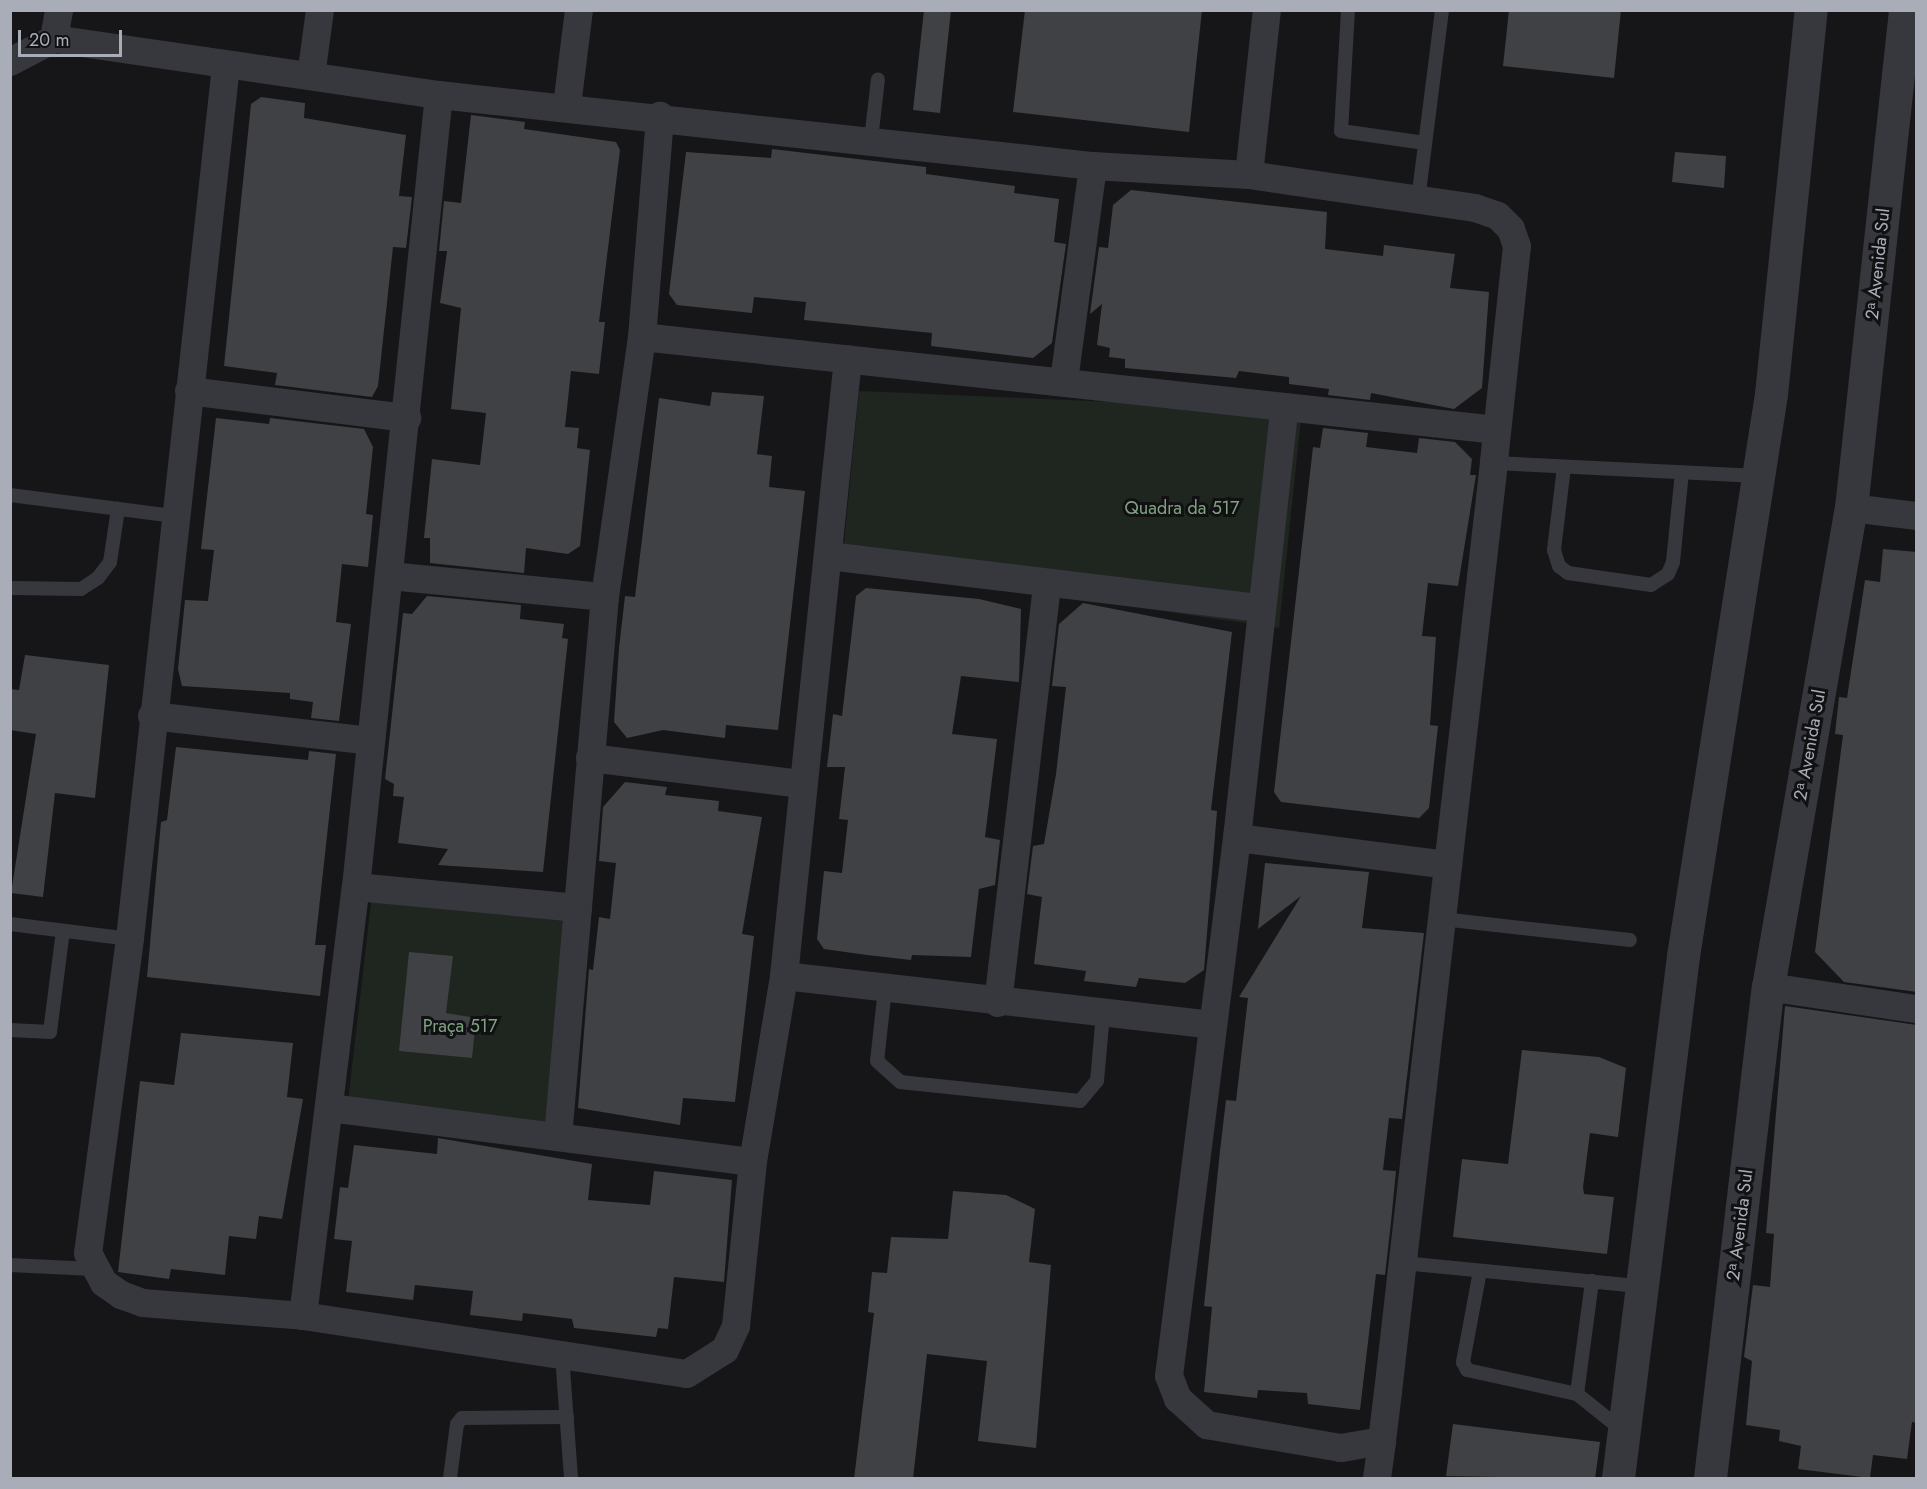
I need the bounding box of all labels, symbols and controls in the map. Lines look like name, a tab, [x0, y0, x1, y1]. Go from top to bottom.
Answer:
scale bar	[21, 18, 124, 56]
text: 20 m	[29, 27, 69, 53]
street label: 2ᵃ Avenida Sul	[1861, 207, 1895, 321]
park label: Quadra da 517	[1125, 497, 1239, 519]
street label: 2ᵃ Avenida Sul	[1790, 688, 1830, 802]
park label: Praça 517	[423, 1015, 497, 1037]
street label: 2ᵃ Avenida Sul	[1722, 1168, 1758, 1282]

